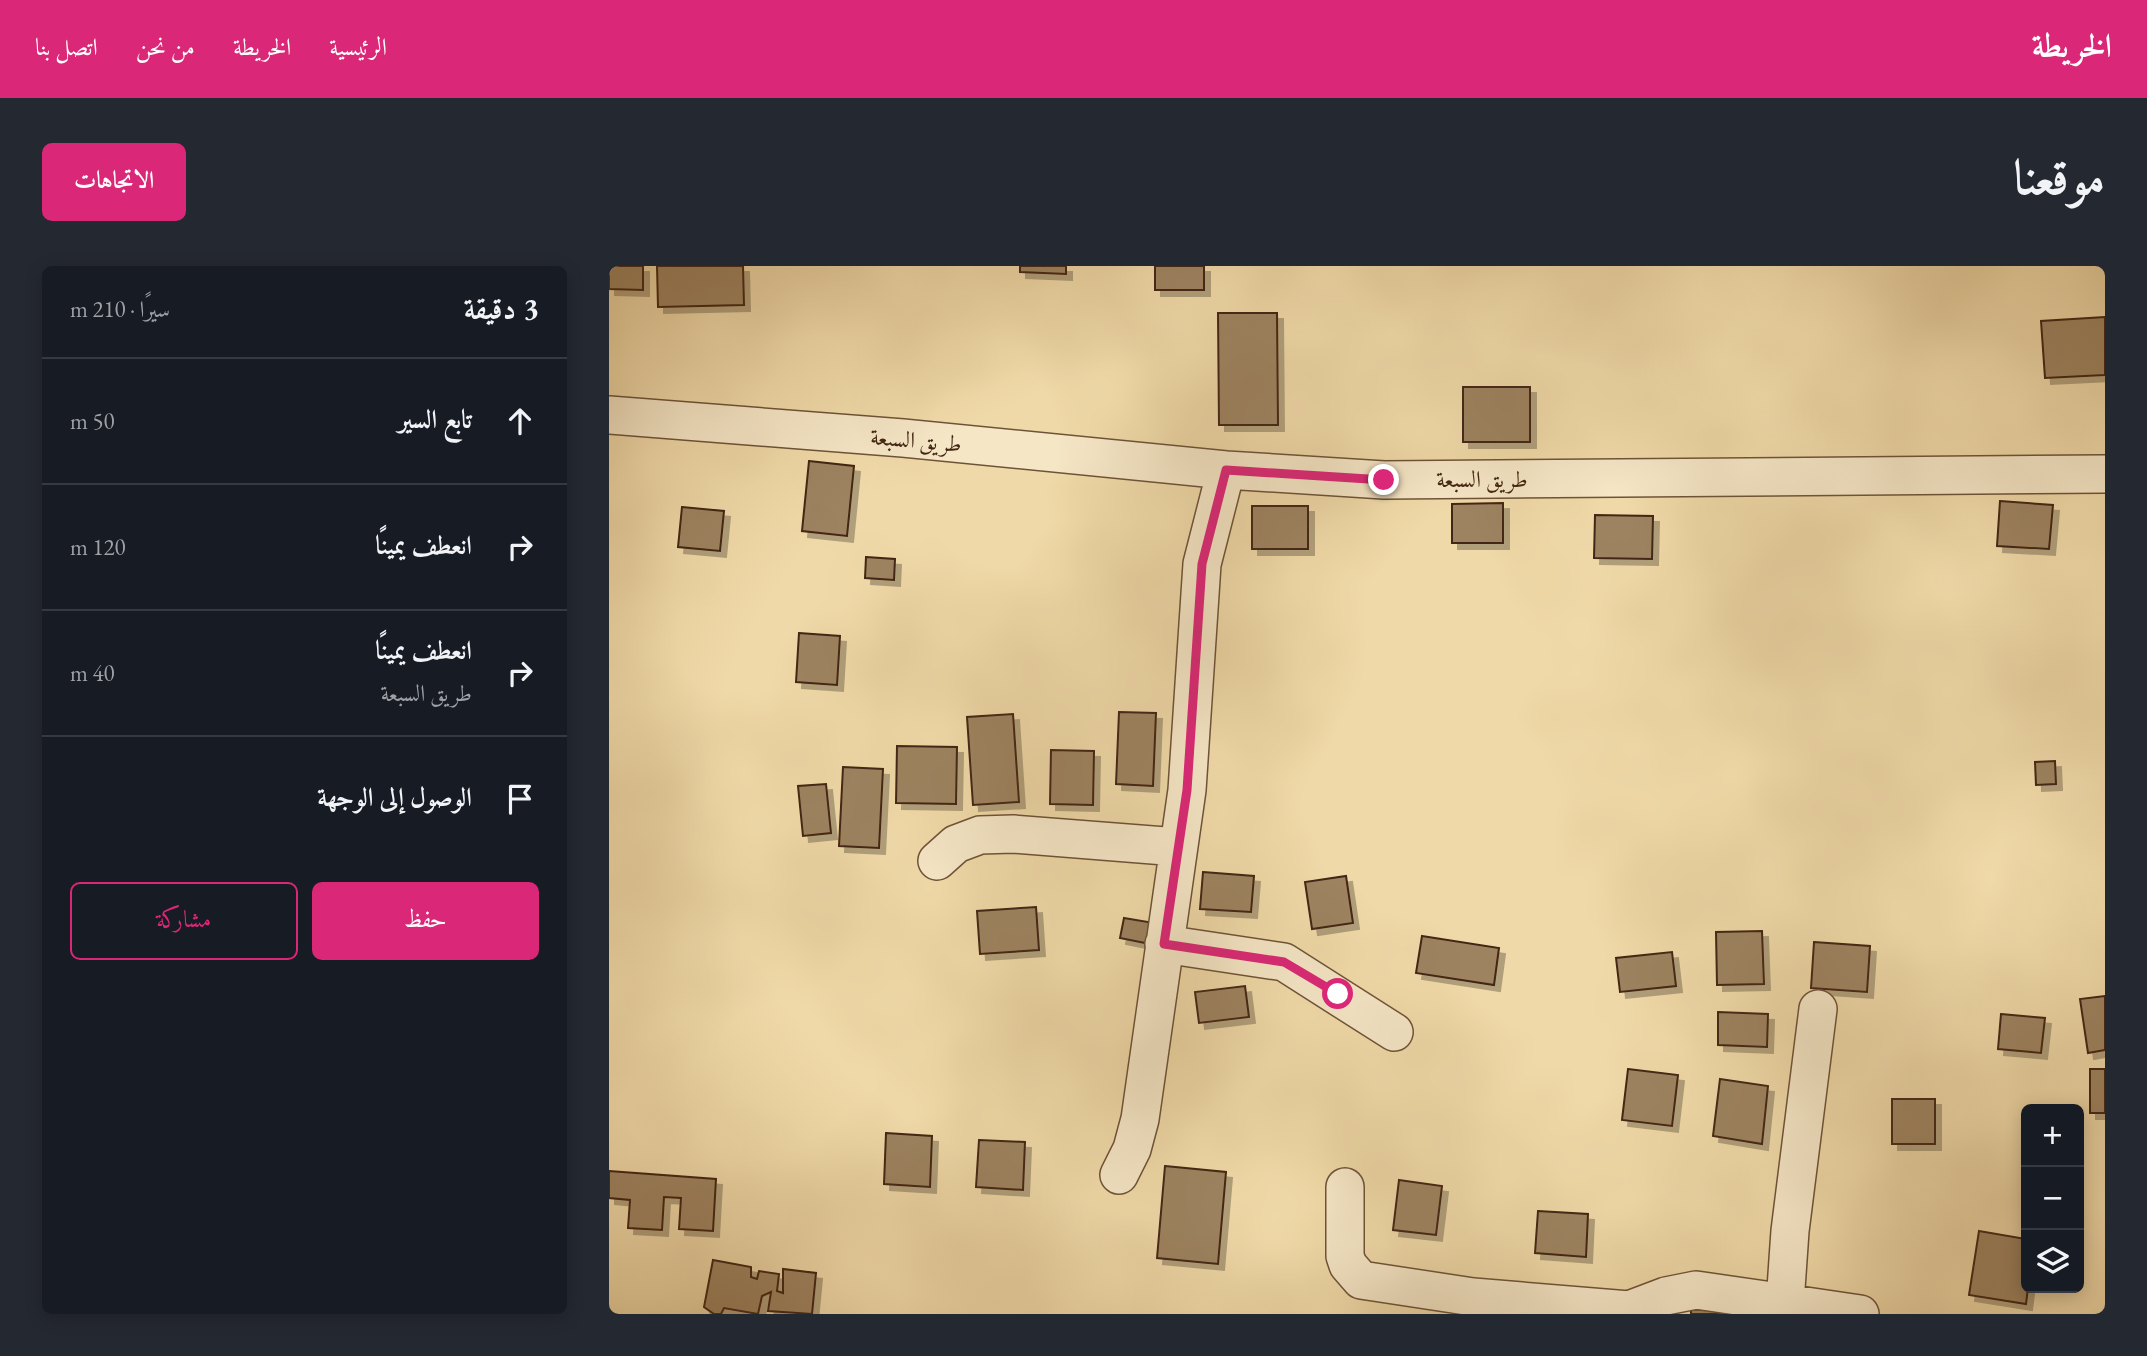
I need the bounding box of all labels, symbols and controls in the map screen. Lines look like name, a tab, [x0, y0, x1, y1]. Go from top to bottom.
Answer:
text: الخريطة	[2032, 24, 2112, 67]
text: اتصل بنا	[35, 31, 98, 62]
text: من نحن	[136, 31, 195, 62]
text: الخريطة	[233, 31, 291, 62]
text: الرئيسية	[329, 31, 387, 62]
button: الاتجاهات	[42, 143, 186, 221]
text: موقعنا	[2013, 145, 2105, 209]
text: 3 دقيقة	[464, 289, 539, 328]
text: سيرًا · 210 m	[70, 294, 170, 324]
text: تابع السير	[398, 402, 472, 436]
icon: ahead	[501, 402, 539, 440]
text: 50 m	[70, 406, 115, 436]
street label: طريق السبعة	[869, 421, 963, 459]
route end	[1368, 464, 1399, 495]
street label: طريق السبعة	[1436, 464, 1528, 494]
text: انعطف يمينًا	[375, 528, 472, 562]
icon: right	[501, 528, 539, 566]
text: 120 m	[70, 532, 126, 562]
text: انعطف يمينًا	[375, 633, 472, 667]
icon: right	[501, 654, 539, 692]
text: 40 m	[70, 658, 115, 688]
text: طريق السبعة	[381, 678, 472, 708]
text: الوصول إلى الوجهة	[317, 780, 472, 814]
icon: arrive	[501, 780, 539, 818]
button: مشاركة	[70, 882, 298, 960]
button: حفظ	[312, 882, 539, 960]
route start	[1322, 978, 1353, 1009]
map controls	[2021, 1104, 2084, 1293]
button: +	[2021, 1104, 2084, 1167]
button: −	[2021, 1167, 2084, 1230]
button: layers	[2021, 1230, 2084, 1293]

